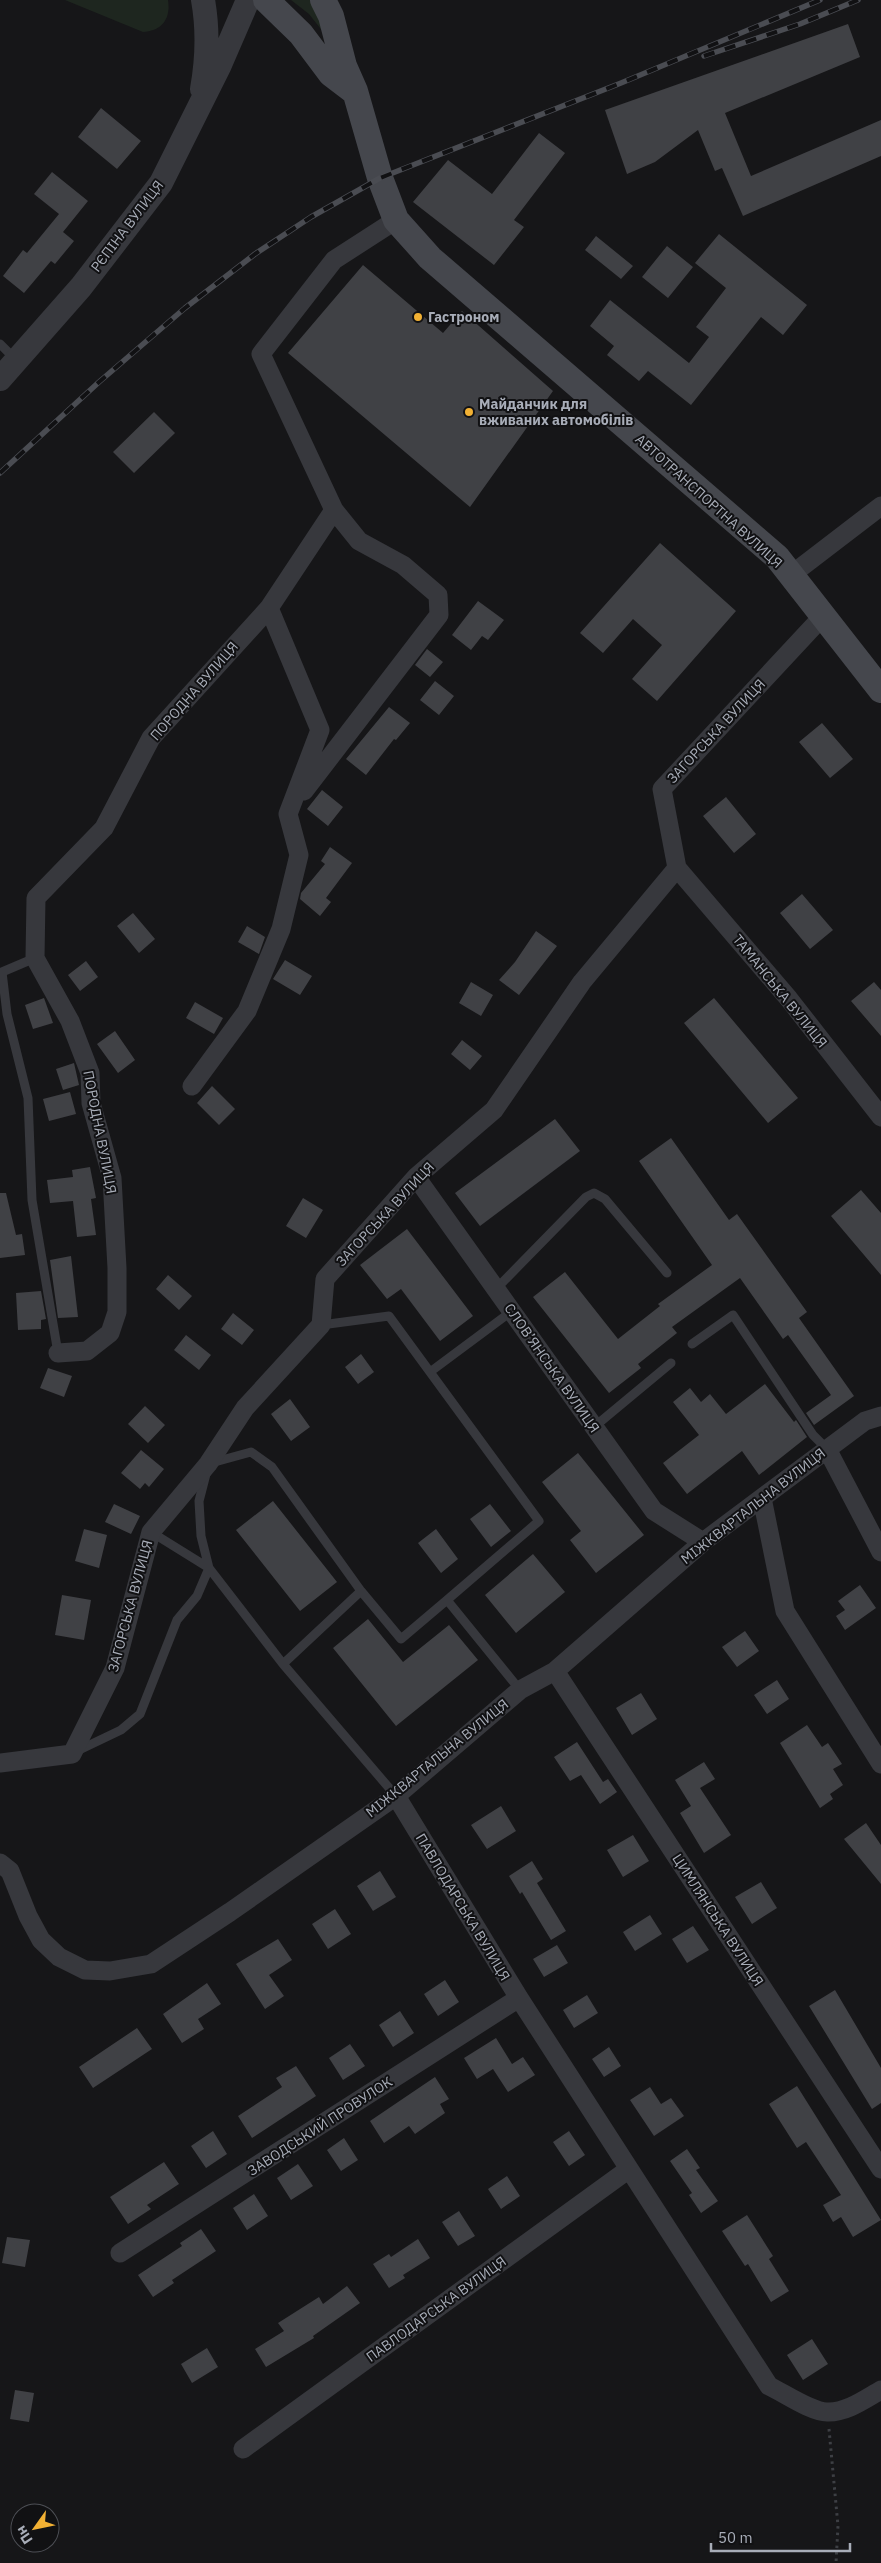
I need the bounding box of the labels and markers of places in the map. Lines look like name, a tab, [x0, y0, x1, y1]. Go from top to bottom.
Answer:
place label: Гастроном	[428, 308, 499, 326]
marker: Гастроном	[412, 311, 424, 323]
place label: Майданчик для вживаних автомобілів	[479, 395, 633, 429]
marker: Майданчик для вживаних автомобілів	[463, 406, 475, 418]

